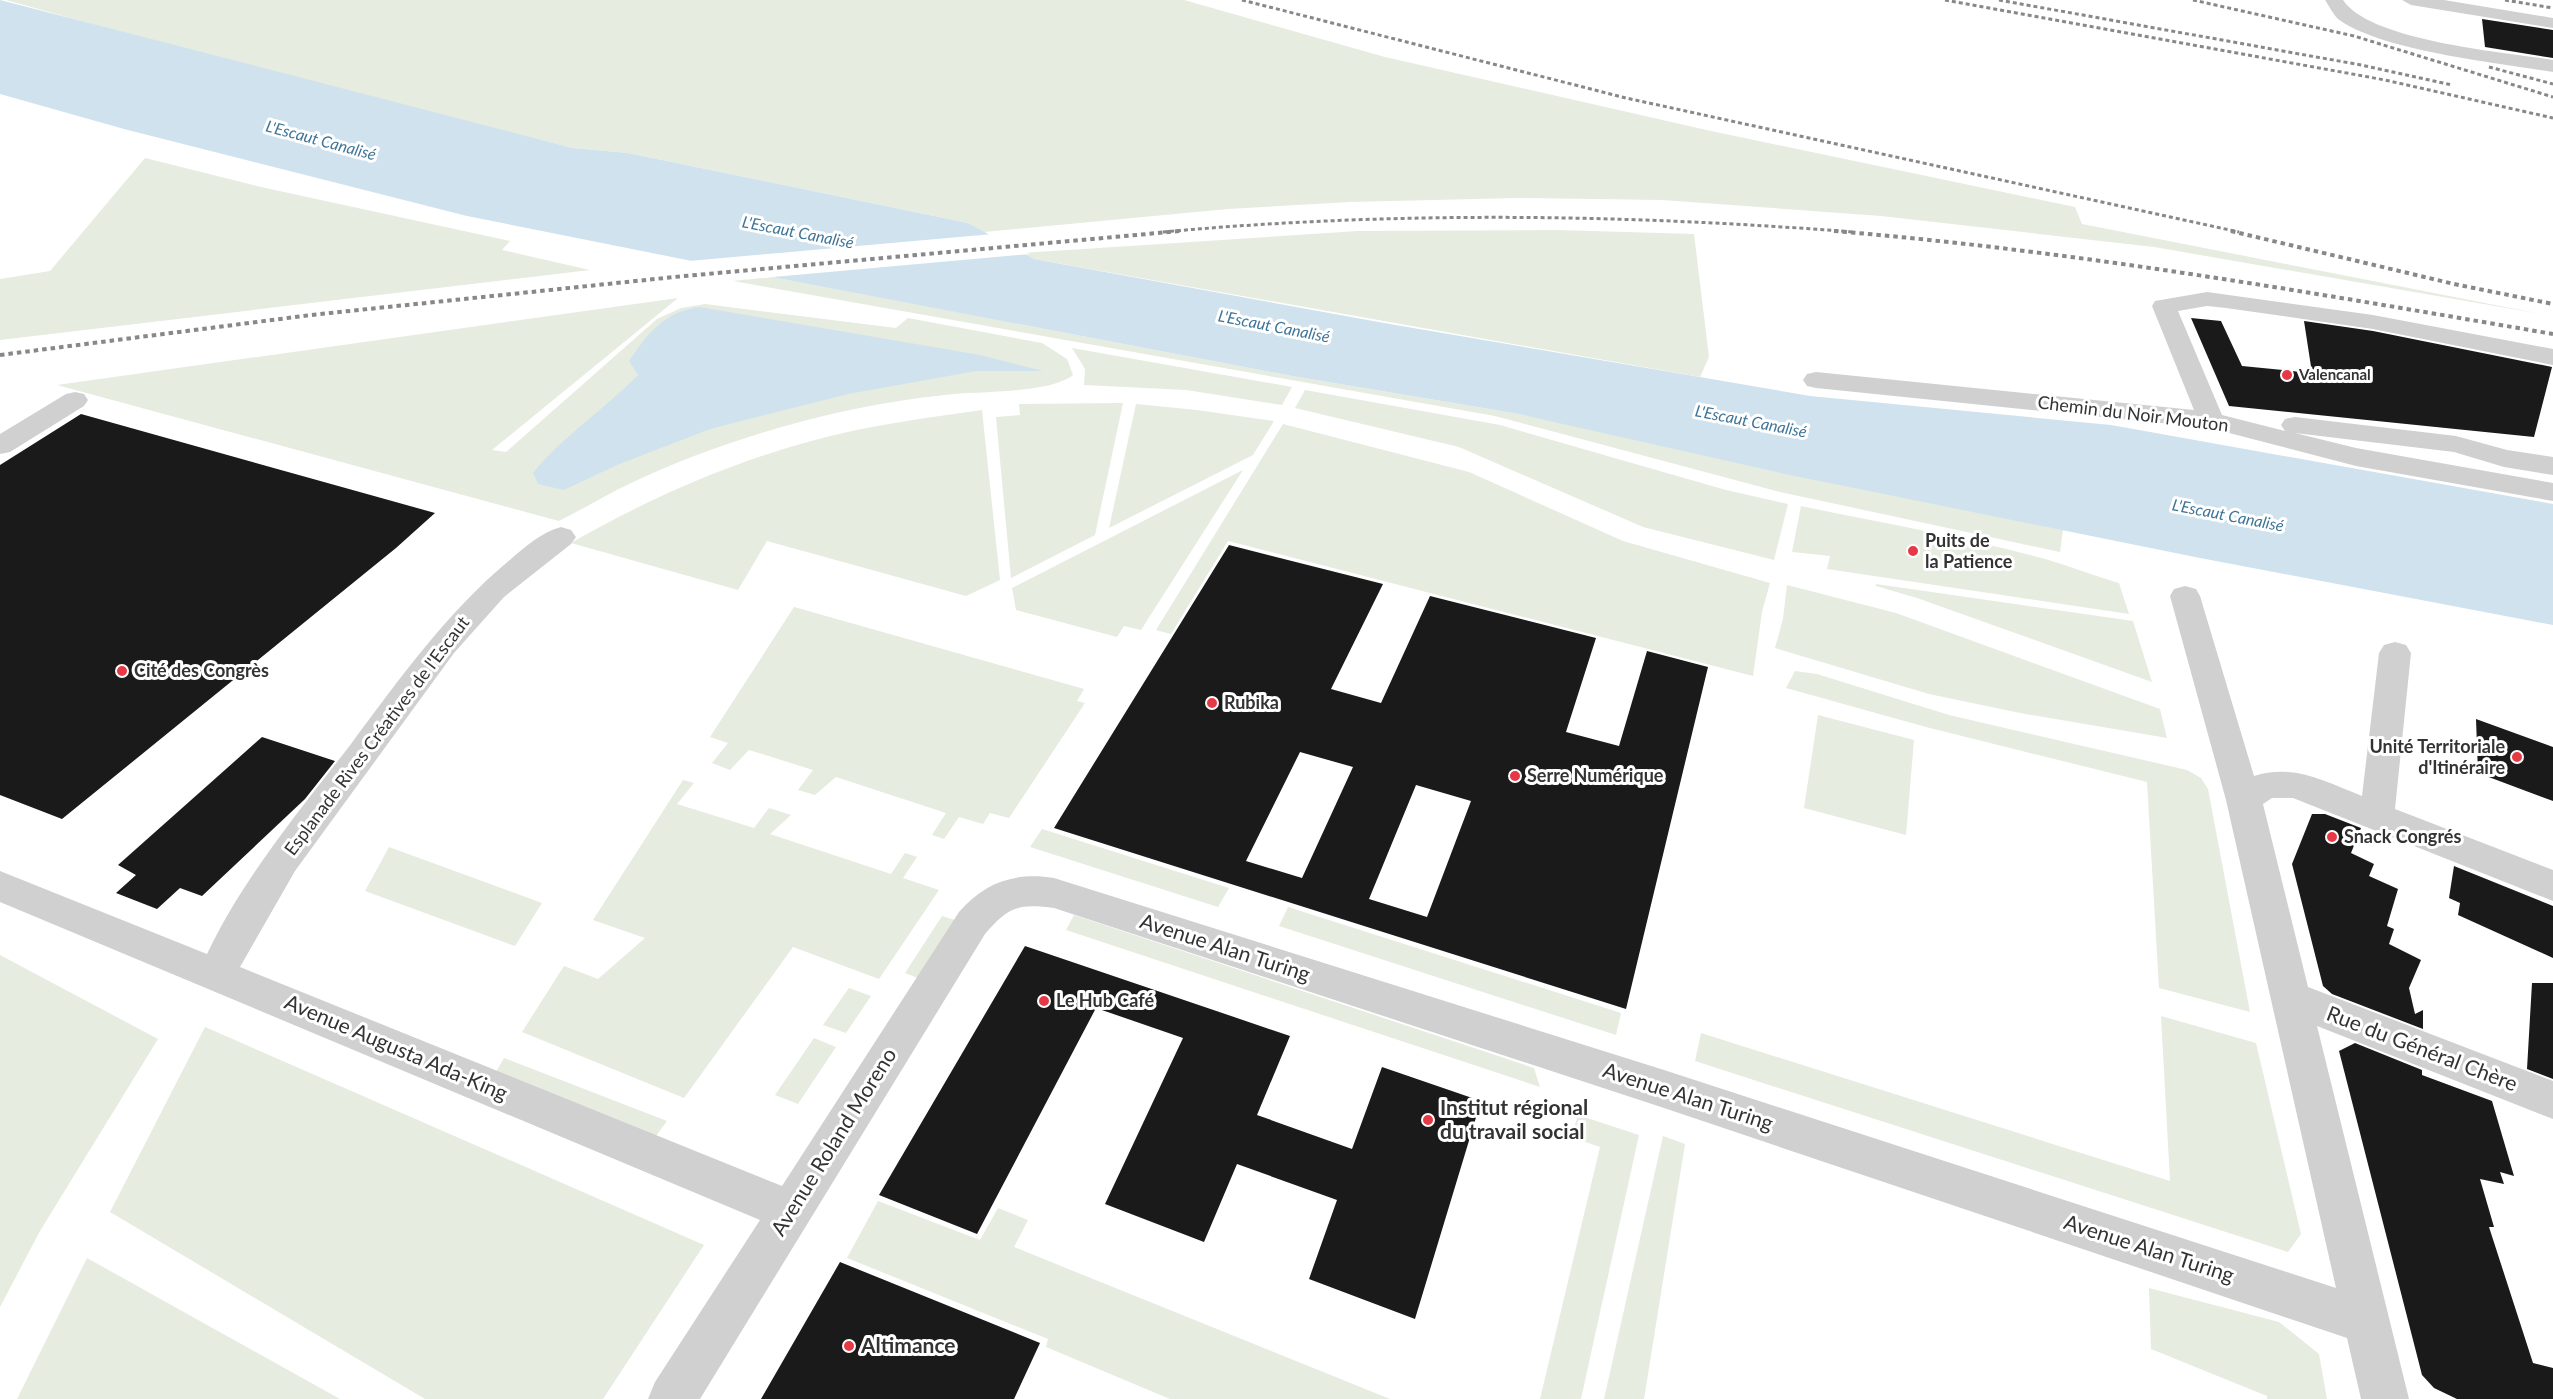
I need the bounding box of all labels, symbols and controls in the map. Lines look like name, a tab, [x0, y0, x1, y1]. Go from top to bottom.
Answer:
water label: L'Escaut Canalisé	[264, 116, 379, 163]
water label: L'Escaut Canalisé	[741, 211, 856, 252]
water label: L'Escaut Canalisé	[1217, 305, 1332, 346]
place label: Valencanal	[2298, 365, 2371, 383]
marker: Valencanal	[2280, 368, 2294, 382]
street label: Chemin du Noir Mouton	[2036, 390, 2230, 436]
water label: L'Escaut Canalisé	[1694, 400, 1809, 441]
water label: L'Escaut Canalisé	[2171, 494, 2286, 535]
place label: Puits de la Patience	[1925, 529, 2013, 572]
marker: Puits de la Patience	[1906, 544, 1920, 558]
street label: Esplanade Rives Créatives de l'Escaut	[279, 611, 474, 859]
place label: Cité des Congrès	[134, 659, 269, 681]
marker: Cité des Congrès	[115, 664, 129, 678]
place label: Rubika	[1224, 691, 1279, 713]
marker: Rubika	[1205, 696, 1219, 710]
place label: Unité Territoriale d'Itinéraire	[2369, 735, 2505, 778]
marker: Unité Territoriale d'Itinéraire	[2510, 750, 2524, 764]
place label: Serre Numérique	[1527, 764, 1664, 786]
marker: Serre Numérique	[1508, 769, 1522, 783]
place label: Snack Congrés	[2344, 825, 2461, 847]
marker: Snack Congrés	[2325, 830, 2339, 844]
street label: Avenue Alan Turing	[1137, 907, 1314, 986]
street label: Avenue Augusta Ada-King	[281, 988, 512, 1105]
place label: Le Hub Café	[1056, 989, 1154, 1011]
marker: Le Hub Café	[1037, 994, 1051, 1008]
street label: Rue du Général Chère	[2324, 1000, 2521, 1096]
street label: Avenue Roland Moreno	[765, 1043, 901, 1240]
street label: Avenue Alan Turing	[1600, 1056, 1777, 1135]
place label: Institut régional du travail social	[1440, 1094, 1588, 1143]
marker: Institut régional du travail social	[1421, 1113, 1435, 1127]
street label: Avenue Alan Turing	[2061, 1208, 2238, 1287]
place label: Altimance	[860, 1332, 956, 1357]
marker: Altimance	[842, 1339, 856, 1353]

